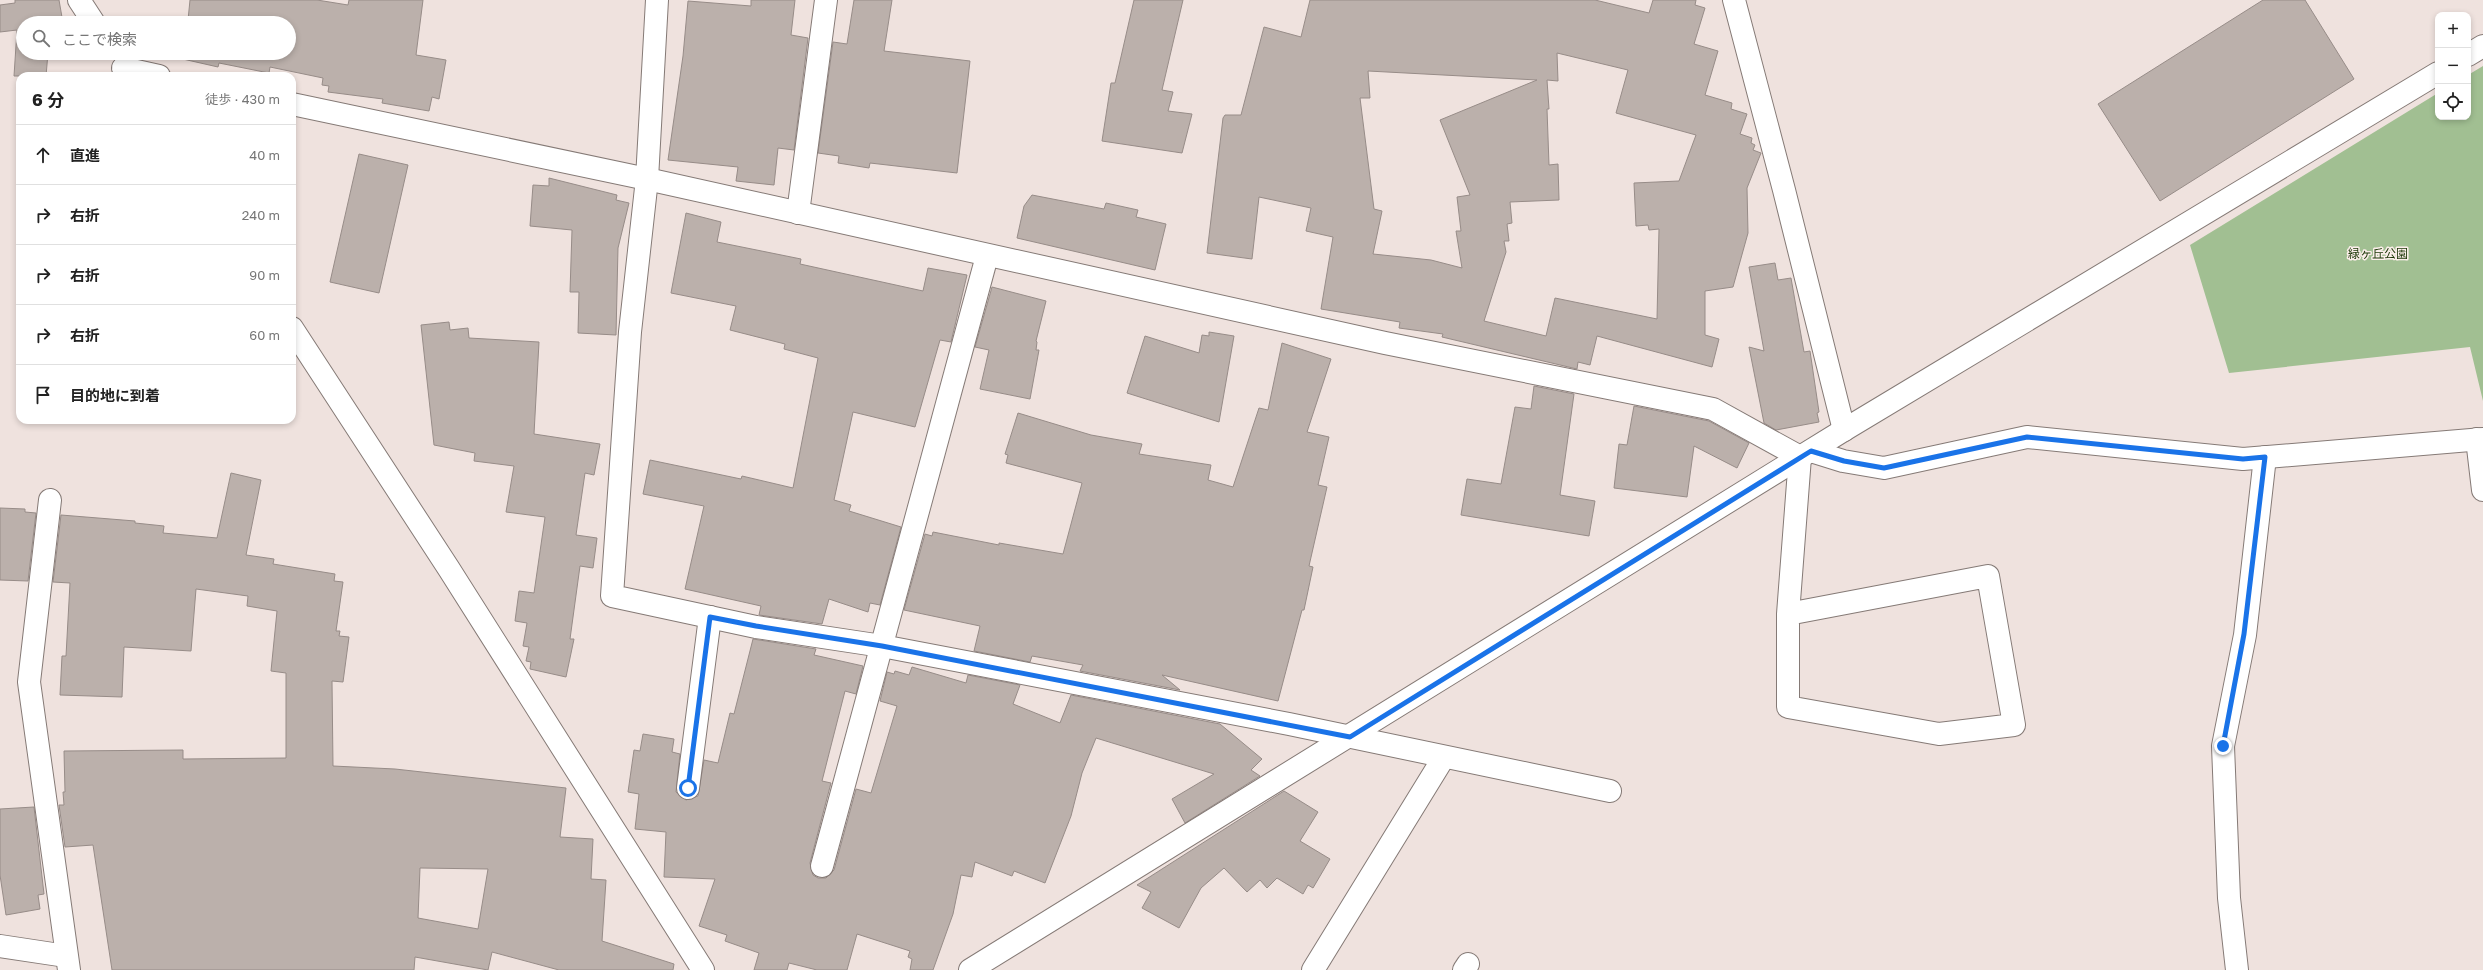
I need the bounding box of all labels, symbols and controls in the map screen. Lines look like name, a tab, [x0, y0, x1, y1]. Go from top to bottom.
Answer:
map controls	[2435, 12, 2471, 120]
button: +	[2435, 12, 2471, 48]
search box	[16, 16, 296, 60]
icon: search	[30, 27, 52, 49]
text: ここで検索	[62, 30, 137, 48]
button: −	[2435, 48, 2471, 84]
button: locate	[2435, 84, 2471, 120]
text: 6 分	[32, 89, 64, 110]
text: 徒歩 · 430 m	[205, 91, 280, 107]
icon: ahead	[32, 144, 54, 166]
text: 直進	[70, 146, 100, 164]
text: 40 m	[249, 147, 280, 163]
icon: right	[32, 204, 54, 226]
text: 右折	[70, 206, 100, 224]
text: 240 m	[242, 207, 280, 223]
park label: 緑ヶ丘公園	[2348, 246, 2408, 261]
icon: right	[32, 264, 54, 286]
text: 右折	[70, 266, 100, 284]
text: 90 m	[249, 267, 280, 283]
icon: right	[32, 324, 54, 346]
text: 右折	[70, 326, 100, 344]
text: 60 m	[249, 327, 280, 343]
icon: arrive	[32, 384, 54, 406]
text: 目的地に到着	[70, 386, 160, 404]
route end	[2214, 737, 2232, 755]
route start	[679, 779, 697, 797]

